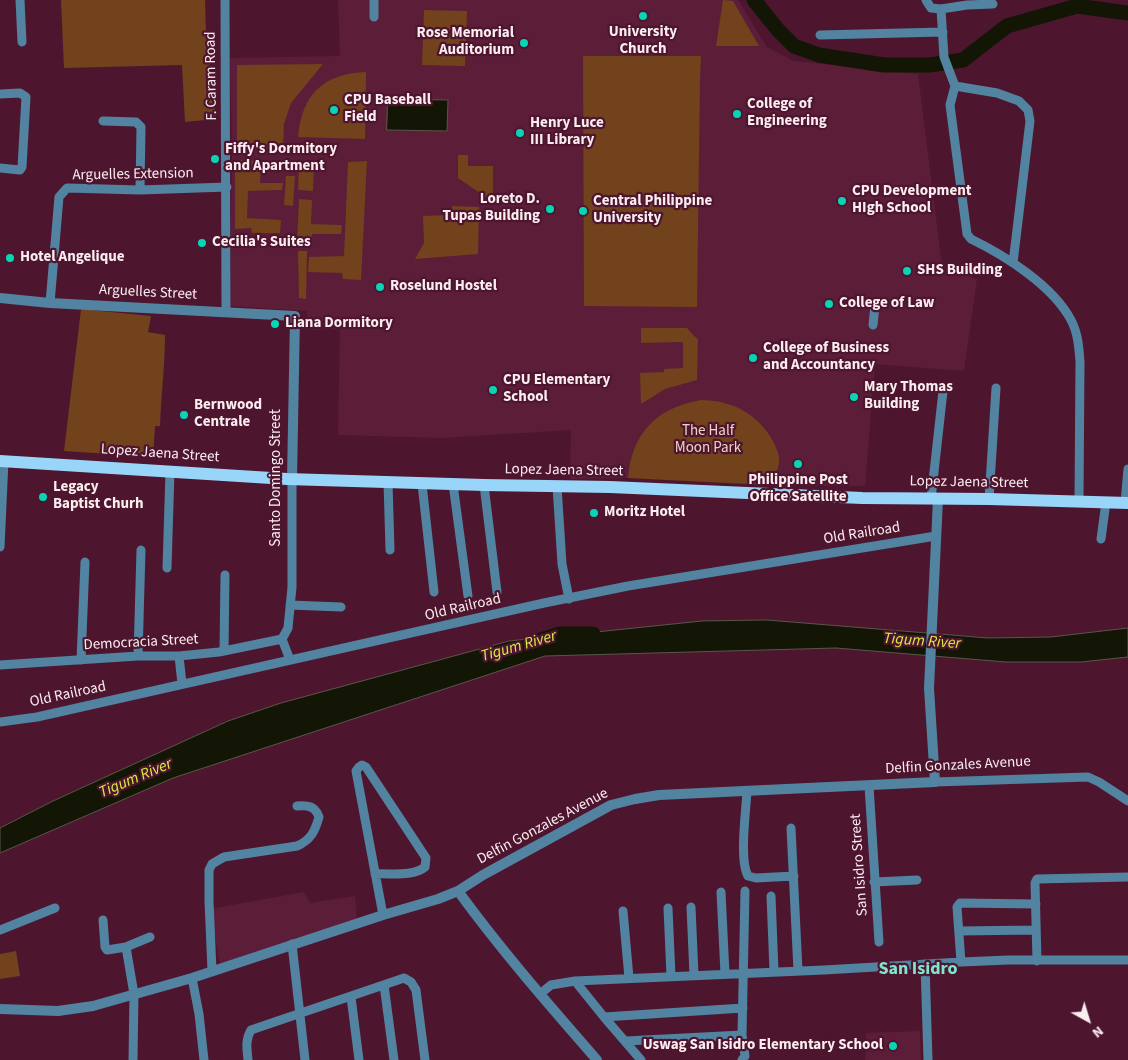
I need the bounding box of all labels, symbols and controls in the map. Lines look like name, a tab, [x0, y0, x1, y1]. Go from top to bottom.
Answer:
marker: University Church	[637, 10, 649, 22]
place label: University Church	[609, 24, 677, 59]
place label: Rose Memorial Auditorium	[417, 25, 514, 60]
street label: F. Caram Road	[202, 31, 222, 121]
marker: Rose Memorial Auditorium	[518, 37, 530, 49]
place label: CPU Baseball Field	[344, 92, 431, 127]
place label: College of Engineering	[747, 96, 827, 131]
marker: CPU Baseball Field	[328, 104, 340, 116]
marker: College of Engineering	[731, 108, 743, 120]
place label: Henry Luce III Library	[530, 115, 604, 150]
marker: Henry Luce III Library	[514, 127, 526, 139]
place label: Fiffy's Dormitory and Apartment	[225, 141, 337, 176]
marker: Fiffy's Dormitory and Apartment	[209, 153, 221, 165]
street label: Arguelles Extension	[72, 165, 194, 185]
place label: CPU Development HIgh School	[852, 183, 972, 218]
place label: Loreto D. Tupas Building	[442, 191, 540, 226]
place label: Central Philippine University	[593, 193, 712, 228]
marker: CPU Development HIgh School	[836, 195, 848, 207]
marker: Loreto D. Tupas Building	[544, 203, 556, 215]
marker: Central Philippine University	[577, 205, 589, 217]
place label: Cecilia's Suites	[212, 234, 311, 252]
marker: Cecilia's Suites	[196, 237, 208, 249]
place label: Hotel Angelique	[20, 249, 125, 267]
marker: Hotel Angelique	[4, 252, 16, 264]
place label: SHS Building	[917, 262, 1002, 280]
marker: SHS Building	[901, 265, 913, 277]
place label: Roselund Hostel	[390, 278, 497, 296]
street label: Arguelles Street	[98, 281, 198, 305]
marker: Roselund Hostel	[374, 281, 386, 293]
place label: College of Law	[839, 295, 934, 313]
marker: College of Law	[823, 298, 835, 310]
place label: Liana Dormitory	[285, 315, 393, 333]
marker: Liana Dormitory	[269, 318, 281, 330]
place label: College of Business and Accountancy	[763, 340, 889, 375]
marker: College of Business and Accountancy	[747, 352, 759, 364]
place label: CPU Elementary School	[503, 372, 610, 407]
place label: Mary Thomas Building	[864, 379, 953, 414]
marker: CPU Elementary School	[487, 384, 499, 396]
marker: Mary Thomas Building	[848, 391, 860, 403]
place label: Bernwood Centrale	[194, 397, 262, 432]
marker: Bernwood Centrale	[178, 409, 190, 421]
street label: Santo Domingo Street	[268, 409, 286, 547]
park label: The Half Moon Park	[675, 423, 741, 458]
street label: Lopez Jaena Street	[100, 441, 220, 467]
marker: Philippine Post Office Satellite	[792, 458, 804, 470]
street label: Lopez Jaena Street	[504, 461, 624, 481]
place label: Philippine Post Office Satellite	[748, 472, 848, 507]
street label: Lopez Jaena Street	[909, 473, 1029, 493]
place label: Legacy Baptist Churh	[53, 479, 144, 514]
marker: Legacy Baptist Churh	[37, 491, 49, 503]
place label: Moritz Hotel	[604, 504, 685, 522]
marker: Moritz Hotel	[588, 507, 600, 519]
street label: Old Railroad	[822, 519, 902, 549]
street label: Old Railroad	[423, 591, 503, 625]
water label: Tigum River	[479, 627, 559, 667]
water label: Tigum River	[883, 630, 961, 654]
street label: Democracia Street	[83, 631, 199, 655]
street label: Old Railroad	[28, 678, 108, 712]
street label: Delfin Gonzales Avenue	[885, 753, 1031, 779]
water label: Tigum River	[96, 755, 176, 803]
street label: Delfin Gonzales Avenue	[474, 785, 612, 869]
street label: San Isidro Street	[847, 813, 873, 917]
district label: San Isidro	[878, 959, 958, 981]
north arrow	[1063, 995, 1113, 1045]
text: N	[1088, 1021, 1107, 1042]
place label: Uswag San Isidro Elementary School	[643, 1037, 883, 1055]
marker: Uswag San Isidro Elementary School	[887, 1040, 899, 1052]

